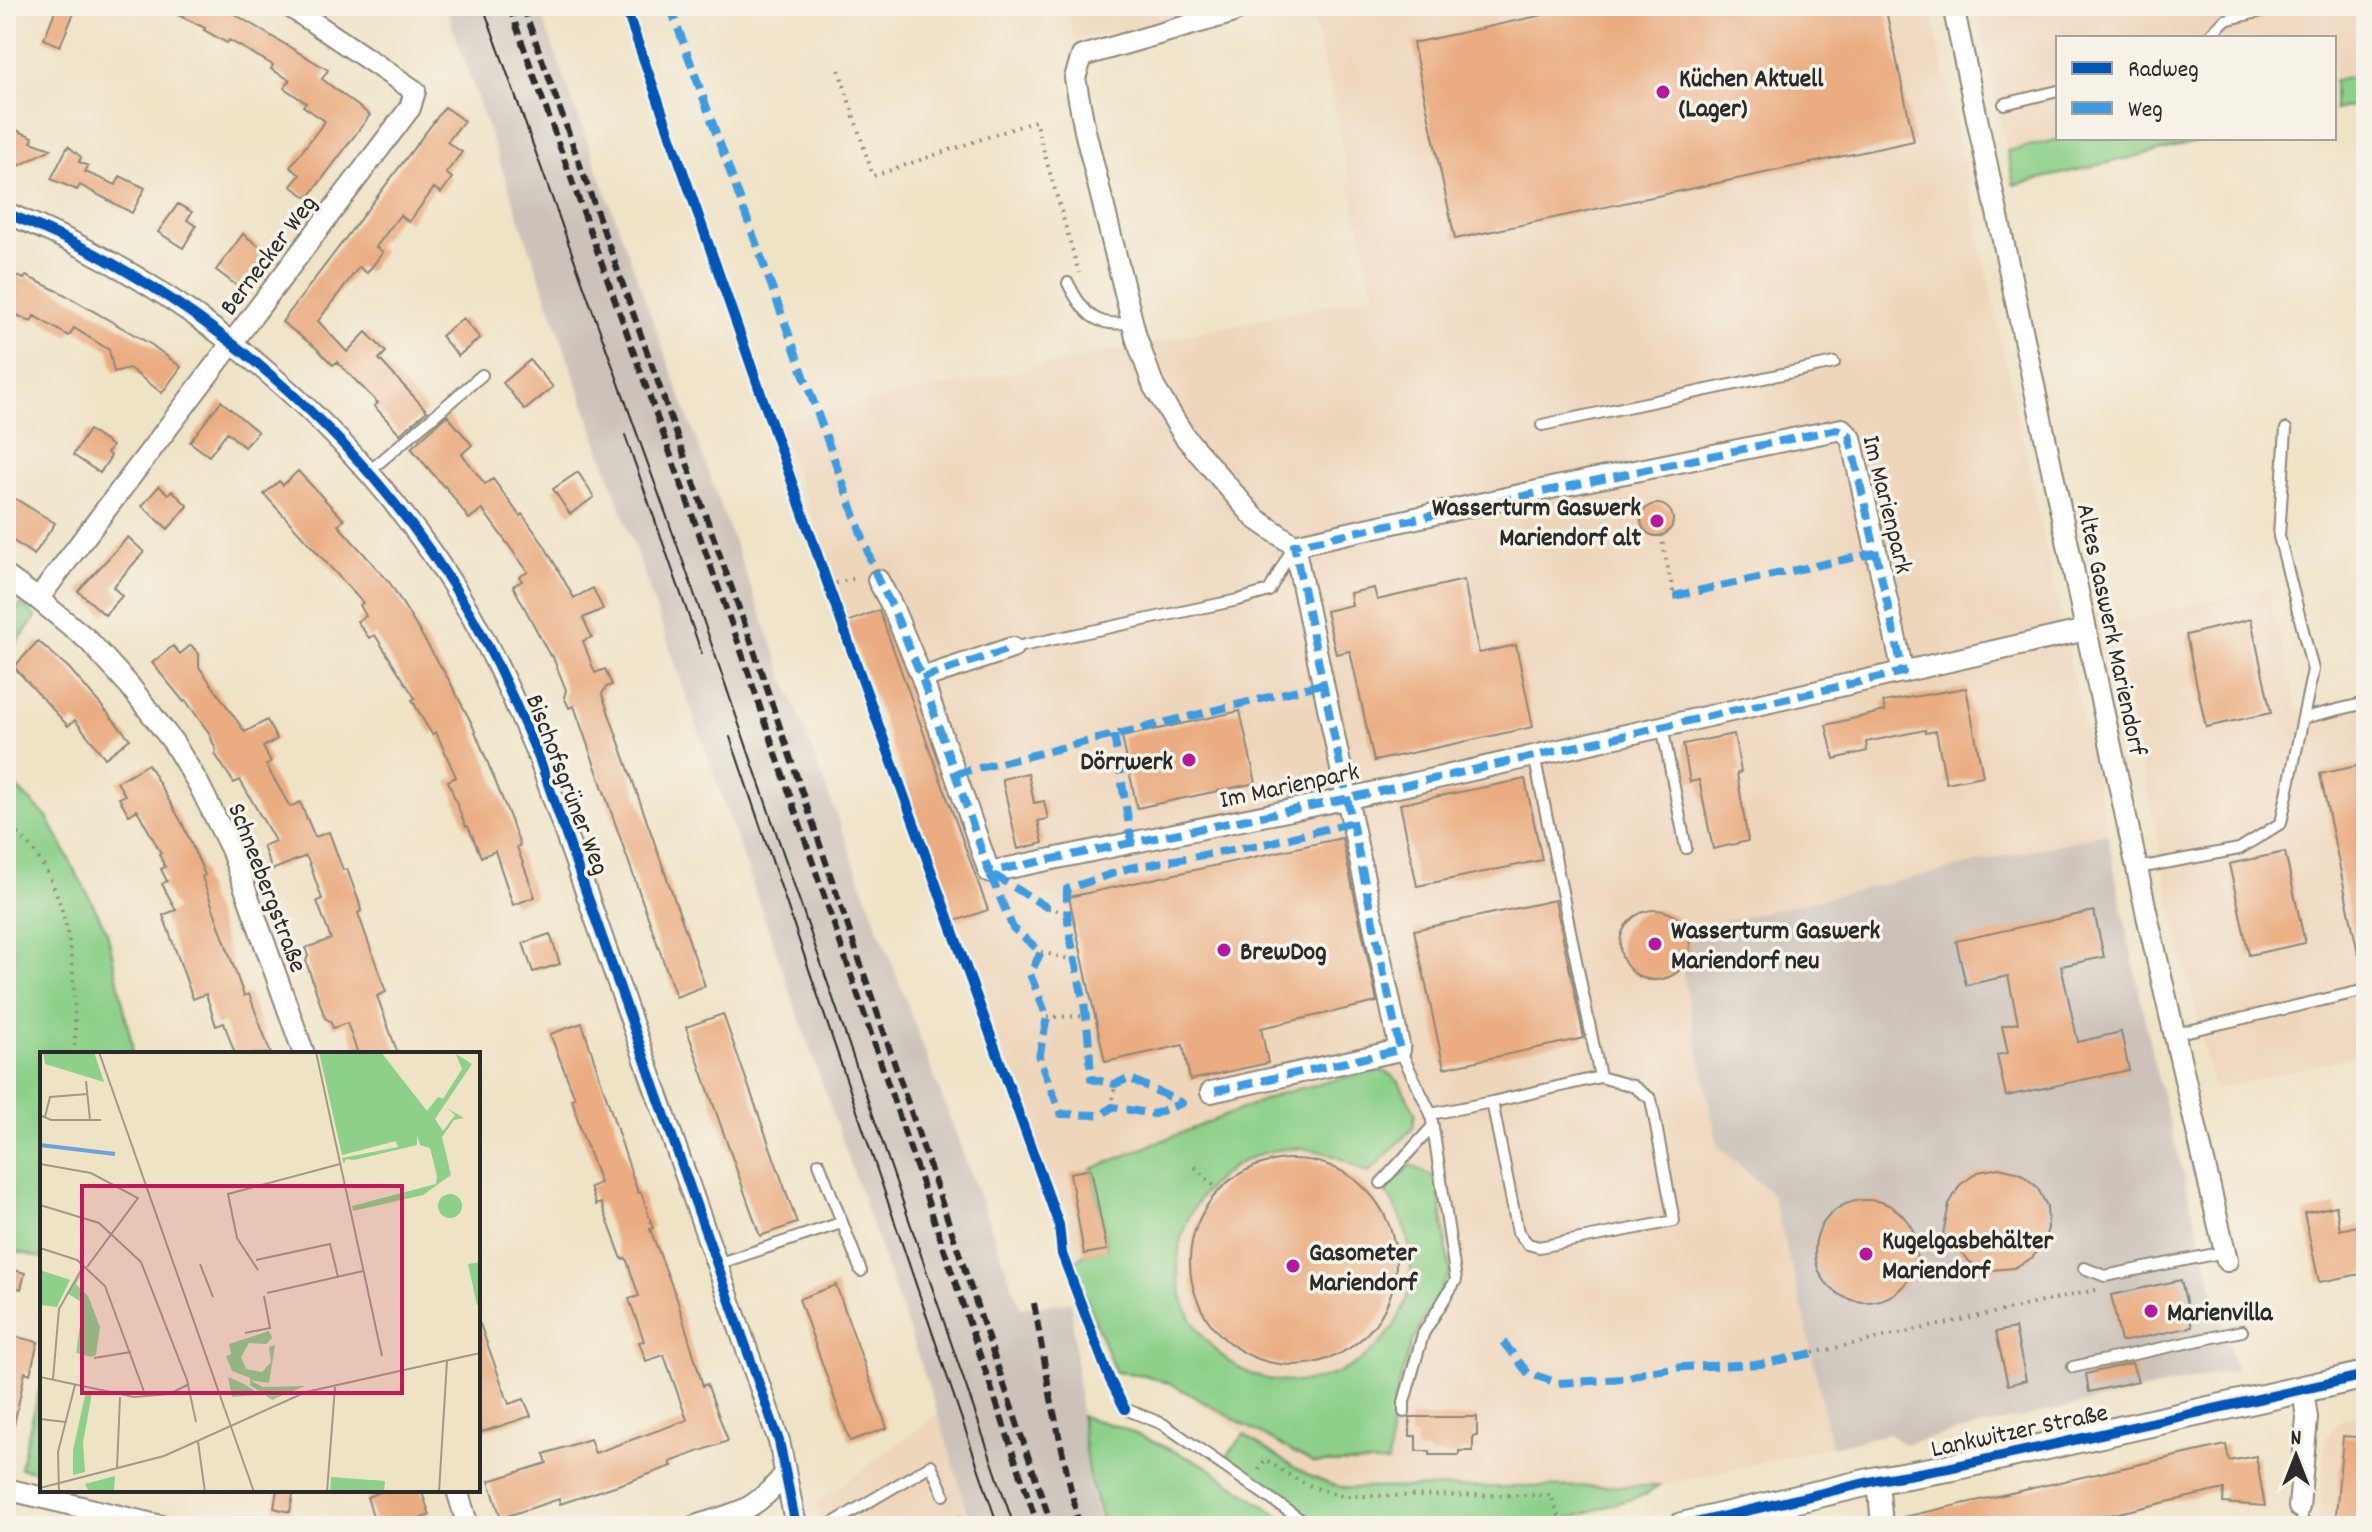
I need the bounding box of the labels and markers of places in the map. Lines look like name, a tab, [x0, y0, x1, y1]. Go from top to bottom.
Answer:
place label: Küchen Aktuell (Lager)	[1679, 62, 1824, 129]
marker: Küchen Aktuell (Lager)	[1654, 83, 1672, 101]
place label: Wasserturm Gaswerk Mariendorf alt	[1432, 491, 1641, 558]
marker: Wasserturm Gaswerk Mariendorf alt	[1648, 512, 1666, 530]
place label: Dörrwerk	[1080, 745, 1173, 782]
marker: Dörrwerk	[1180, 751, 1198, 769]
place label: Wasserturm Gaswerk Mariendorf neu	[1671, 914, 1880, 981]
place label: BrewDog	[1240, 935, 1327, 972]
marker: Wasserturm Gaswerk Mariendorf neu	[1646, 935, 1664, 953]
marker: BrewDog	[1215, 941, 1233, 959]
place label: Kugelgasbehälter Mariendorf	[1882, 1224, 2054, 1291]
place label: Gasometer Mariendorf	[1309, 1236, 1419, 1303]
marker: Kugelgasbehälter Mariendorf	[1857, 1245, 1875, 1263]
marker: Gasometer Mariendorf	[1284, 1257, 1302, 1275]
place label: Marienvilla	[2167, 1296, 2273, 1333]
marker: Marienvilla	[2142, 1302, 2160, 1320]

